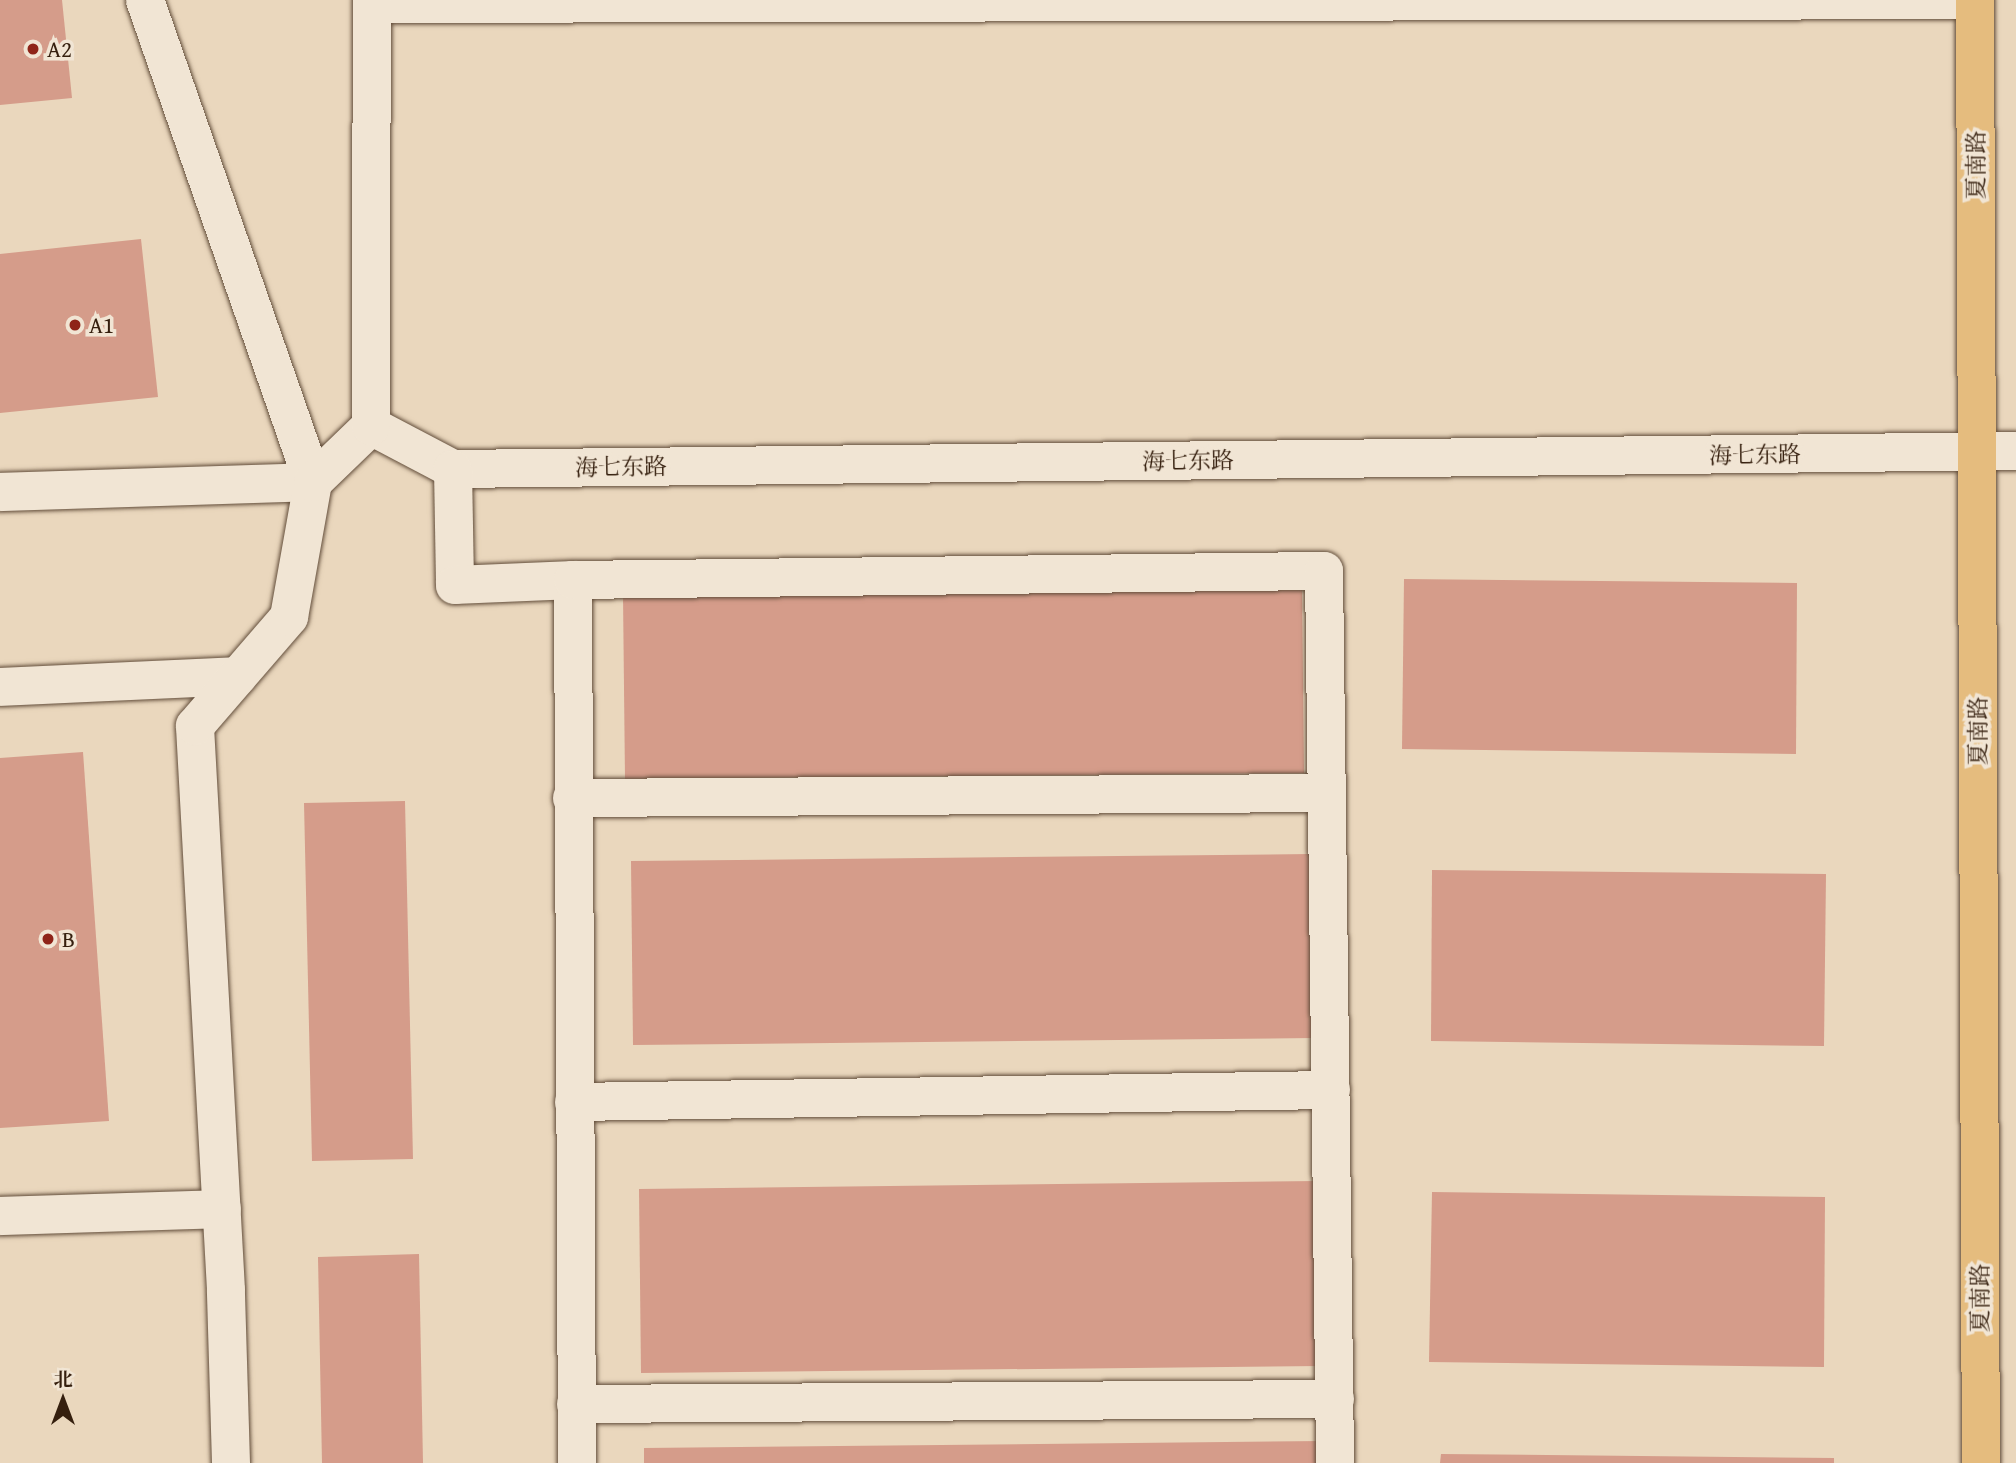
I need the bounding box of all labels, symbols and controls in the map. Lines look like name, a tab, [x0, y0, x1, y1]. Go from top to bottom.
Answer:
place label: A2	[47, 35, 72, 63]
marker: A2	[25, 41, 41, 57]
street label: 夏南路	[1962, 131, 1990, 199]
place label: A1	[89, 311, 114, 339]
marker: A1	[67, 317, 83, 333]
street label: 海七东路	[1709, 440, 1801, 470]
street label: 海七东路	[1142, 446, 1234, 476]
street label: 海七东路	[575, 452, 667, 482]
street label: 夏南路	[1964, 697, 1992, 765]
place label: B	[62, 925, 75, 953]
marker: B	[40, 931, 56, 947]
street label: 夏南路	[1966, 1264, 1994, 1332]
north arrow	[28, 1365, 98, 1435]
text: 北	[53, 1365, 73, 1393]

